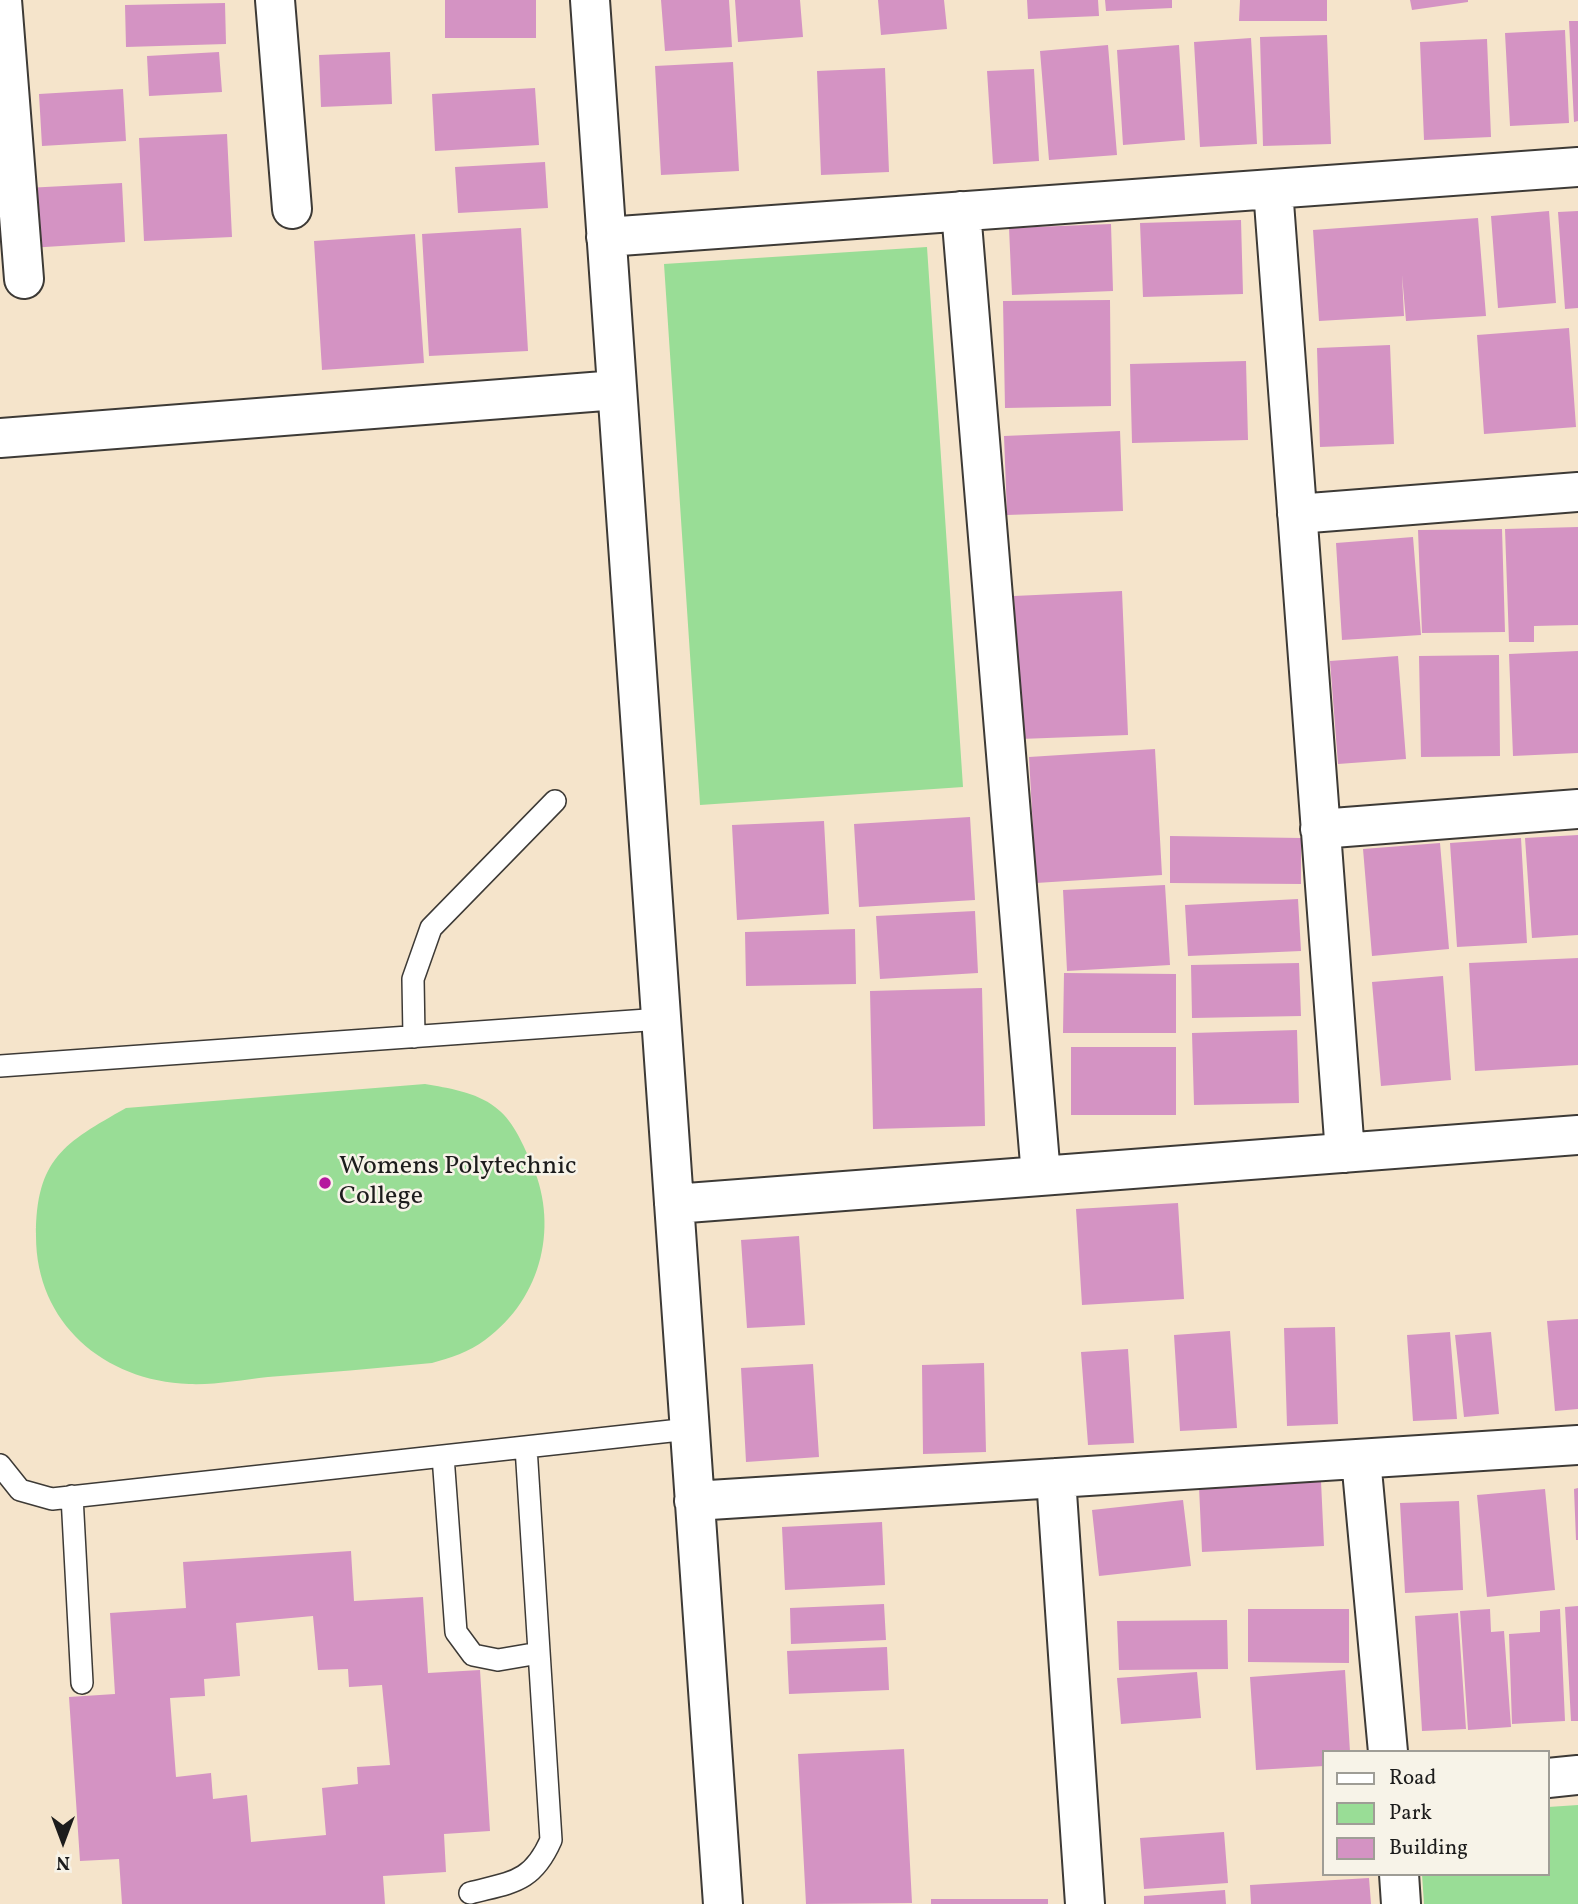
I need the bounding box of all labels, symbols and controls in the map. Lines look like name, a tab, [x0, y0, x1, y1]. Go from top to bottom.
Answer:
place label: Womens Polytechnic College	[339, 1152, 577, 1214]
marker: Womens Polytechnic College	[317, 1175, 333, 1191]
legend	[1322, 1750, 1550, 1876]
text: Road	[1389, 1764, 1436, 1793]
text: Park	[1389, 1799, 1432, 1828]
north arrow	[28, 1806, 98, 1876]
text: Building	[1389, 1834, 1468, 1863]
text: N	[56, 1849, 70, 1875]

